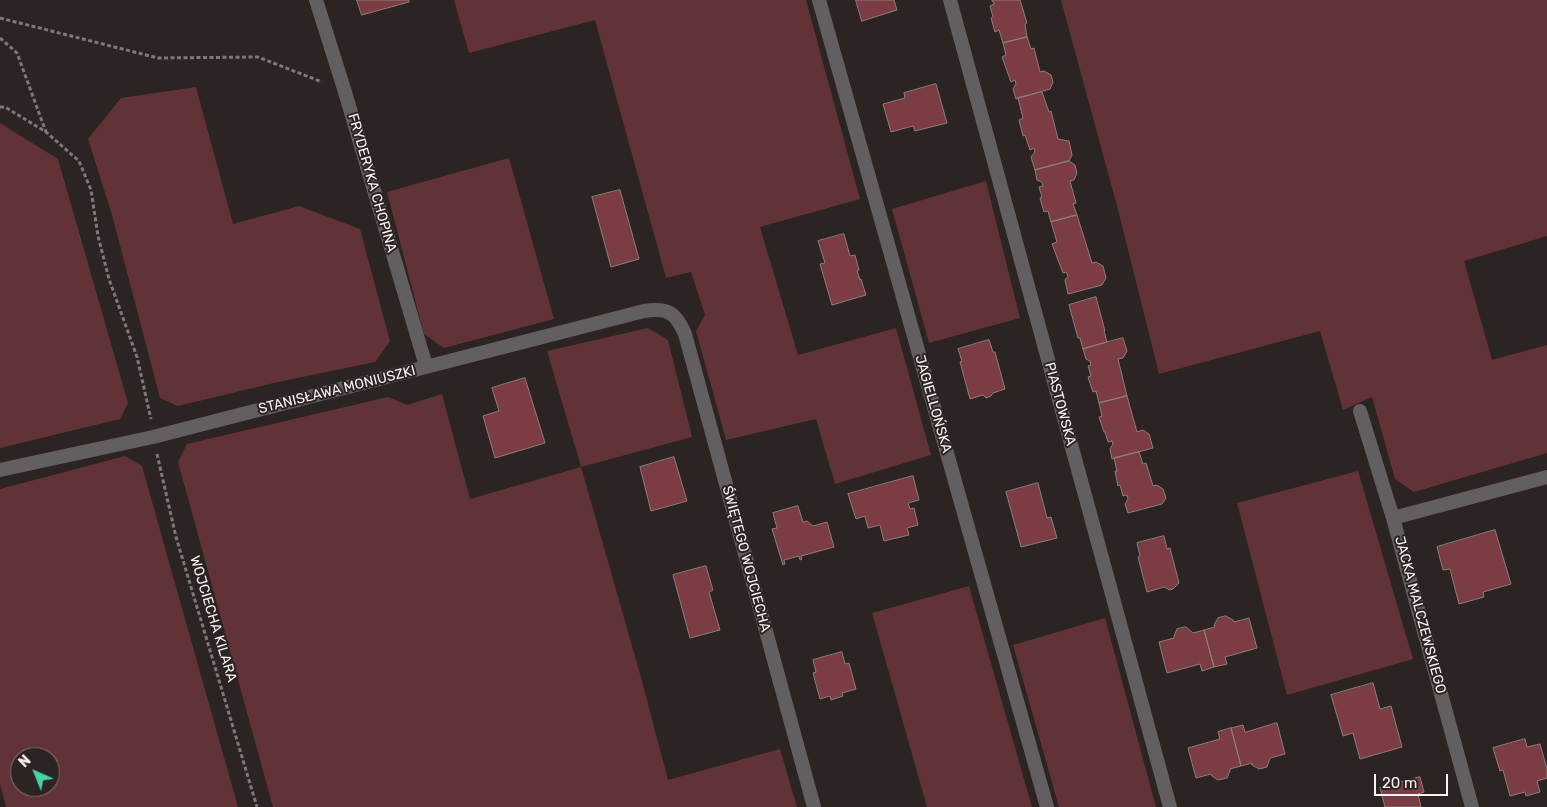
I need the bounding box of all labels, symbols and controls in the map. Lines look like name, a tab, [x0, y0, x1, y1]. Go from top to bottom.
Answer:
street label: FRYDERYKA CHOPINA	[344, 111, 400, 255]
street label: JAGIELLOŃSKA	[911, 353, 955, 455]
street label: PIASTOWSKA	[1041, 361, 1079, 447]
street label: STANISŁAWA MONIUSZKI	[257, 362, 417, 418]
street label: ŚWIĘTEGO WOJCIECHA	[718, 484, 774, 634]
street label: JACKA MALCZEWSKIEGO	[1391, 534, 1449, 696]
street label: WOJCIECHA KILARA	[186, 554, 240, 684]
north arrow	[10, 747, 60, 797]
text: N	[15, 752, 34, 771]
scale bar	[1377, 764, 1451, 796]
text: 20 m	[1382, 774, 1417, 792]

